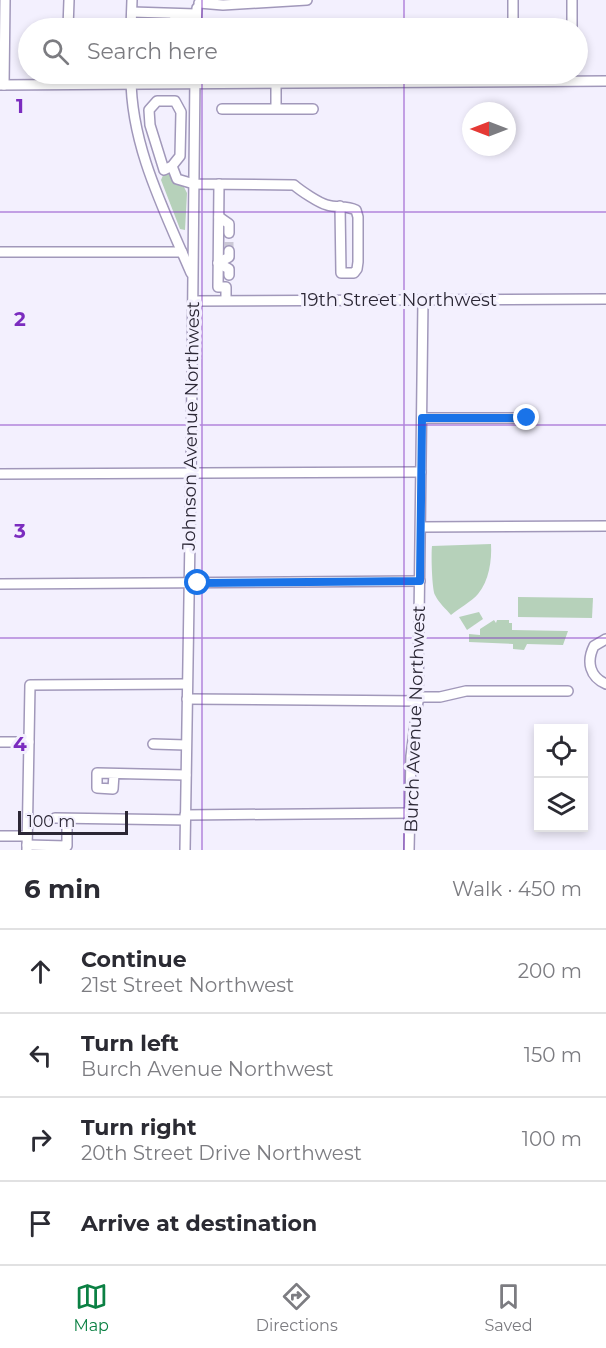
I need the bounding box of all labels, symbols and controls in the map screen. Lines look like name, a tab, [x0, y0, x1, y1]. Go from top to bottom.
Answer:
search box	[18, 18, 588, 84]
icon: search	[39, 35, 72, 68]
text: Search here	[87, 38, 218, 65]
text: 1	[16, 94, 24, 118]
north arrow	[462, 102, 516, 156]
street label: 19th Street Northwest	[301, 289, 497, 311]
street label: Johnson Avenue Northwest	[178, 301, 204, 552]
text: 2	[14, 307, 26, 331]
route end	[513, 404, 539, 430]
text: 3	[13, 519, 26, 543]
route start	[184, 569, 210, 595]
street label: Burch Avenue Northwest	[400, 605, 430, 833]
map controls	[534, 724, 588, 832]
button: locate	[534, 724, 588, 778]
text: 4	[13, 732, 27, 756]
button: layers	[534, 778, 588, 832]
scale bar	[18, 808, 128, 836]
text: 100 m	[27, 812, 75, 831]
text: 6 min	[24, 873, 101, 905]
text: Walk · 450 m	[452, 877, 582, 901]
text: Continue	[81, 946, 187, 973]
icon: ahead	[24, 955, 57, 988]
text: 200 m	[518, 959, 582, 983]
text: 21st Street Northwest	[81, 973, 294, 997]
text: Turn left	[81, 1030, 179, 1057]
icon: left	[24, 1039, 57, 1072]
text: 150 m	[524, 1043, 582, 1067]
text: Burch Avenue Northwest	[81, 1057, 334, 1081]
text: Turn right	[81, 1114, 196, 1141]
icon: right	[24, 1123, 57, 1156]
text: 100 m	[522, 1127, 582, 1151]
text: 20th Street Drive Northwest	[81, 1141, 362, 1165]
icon: arrive	[24, 1207, 57, 1240]
text: Arrive at destination	[81, 1210, 317, 1237]
tab: Map	[73, 1280, 109, 1335]
tab: Directions	[256, 1280, 338, 1335]
tab: Saved	[485, 1280, 533, 1335]

